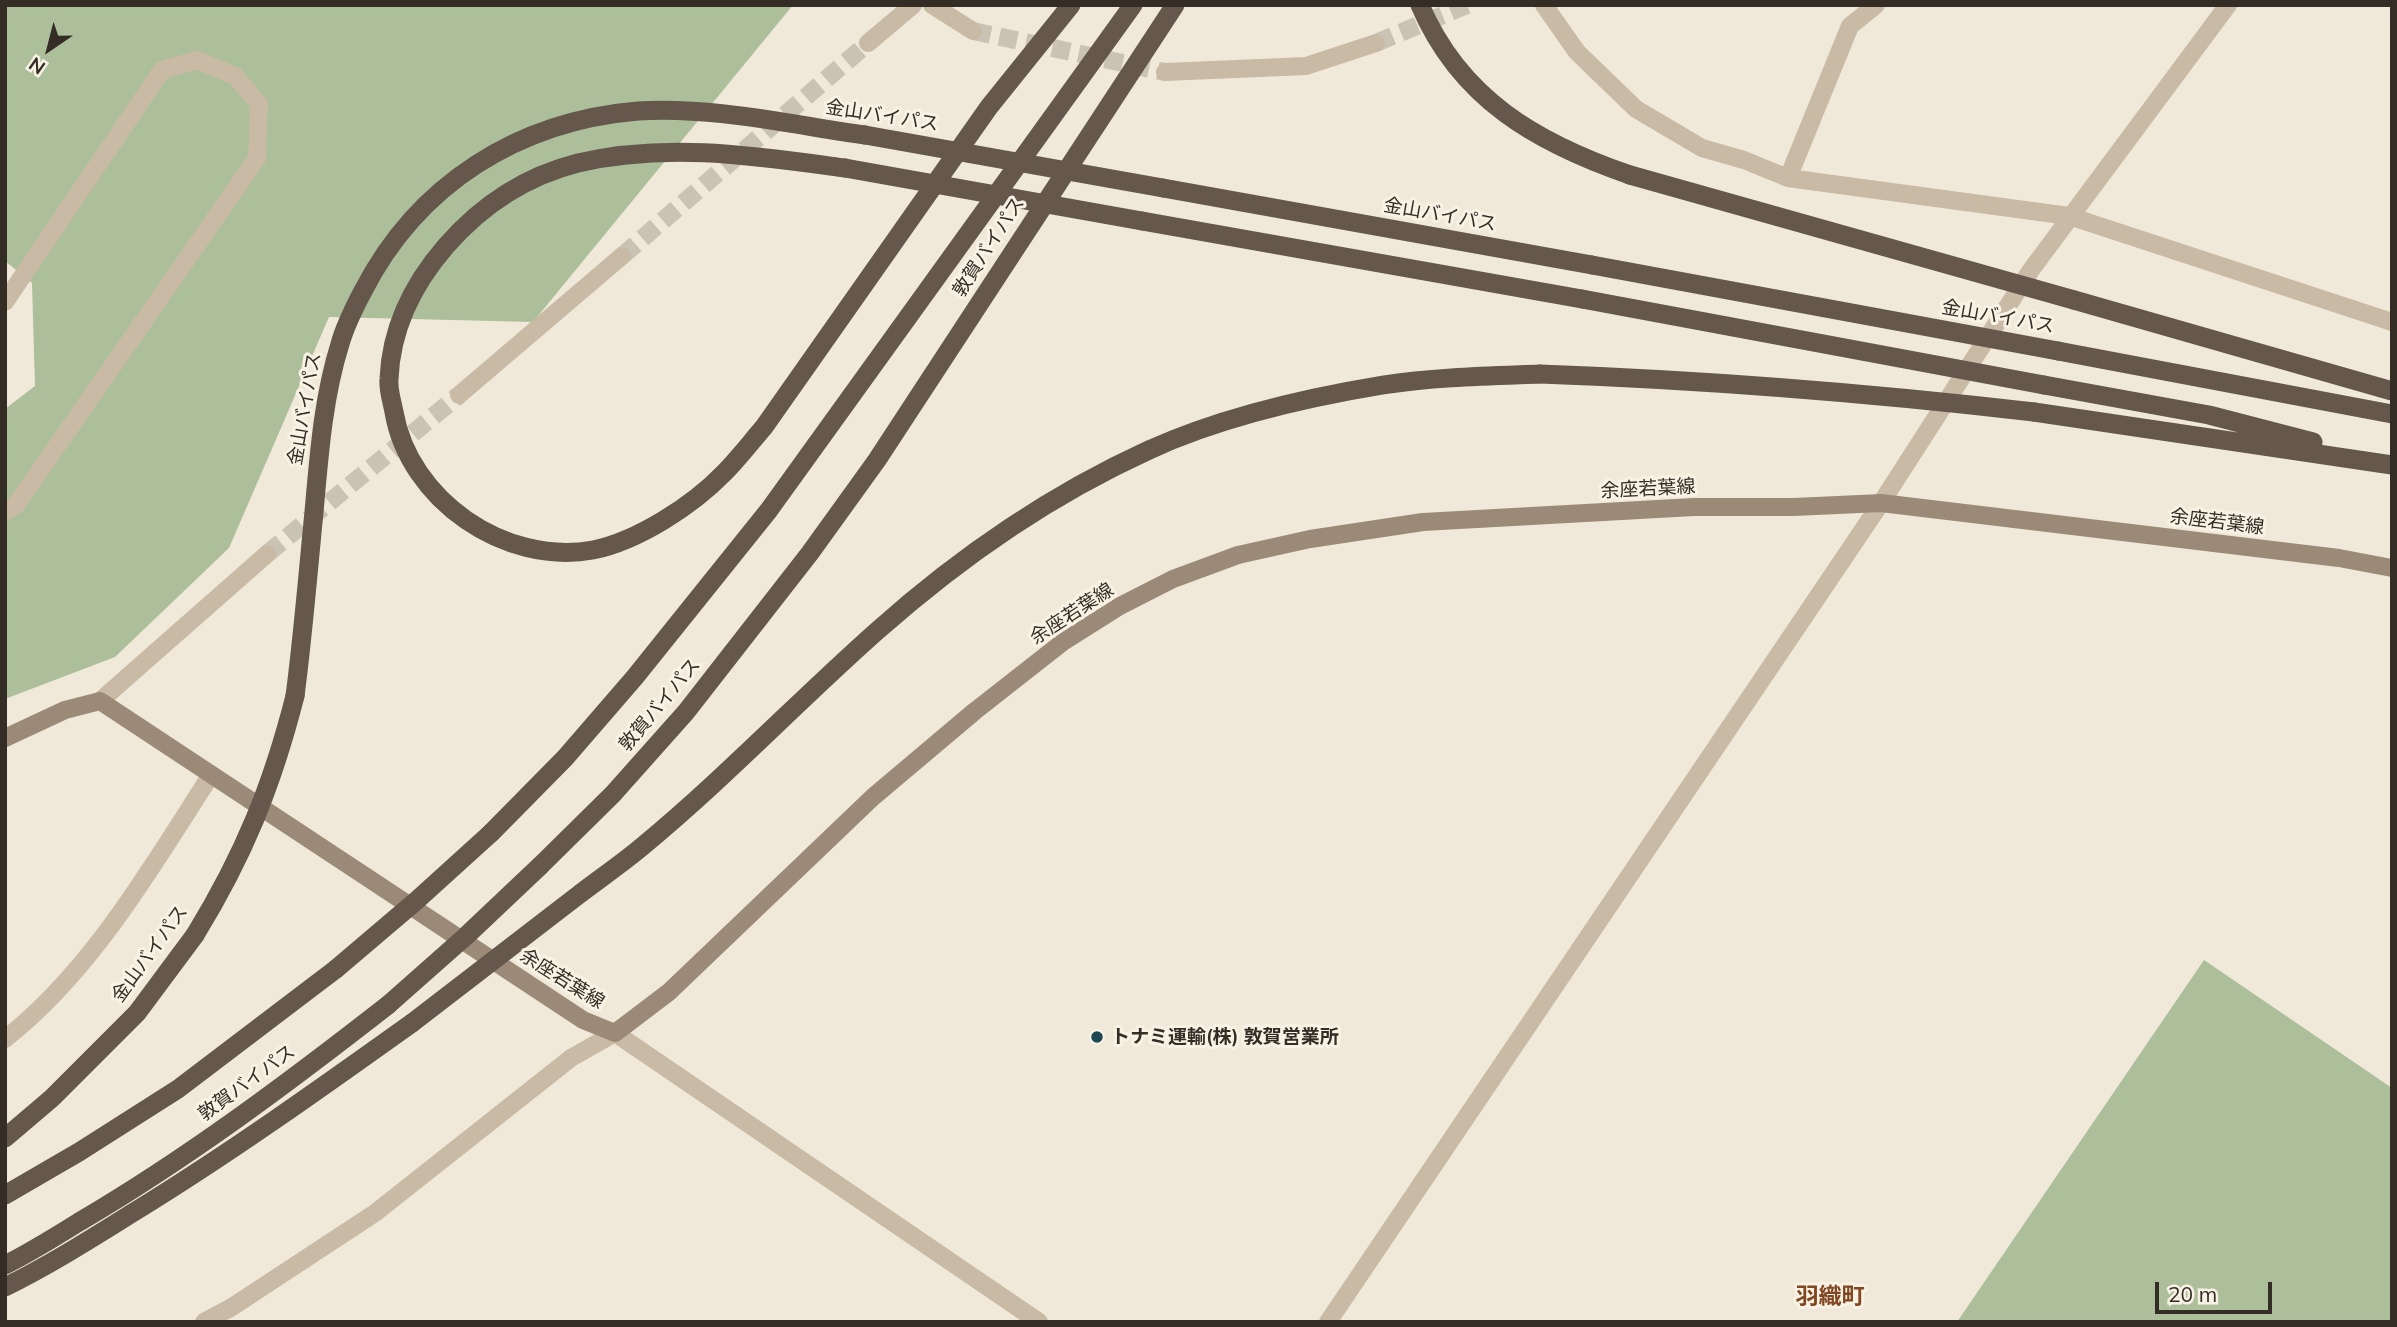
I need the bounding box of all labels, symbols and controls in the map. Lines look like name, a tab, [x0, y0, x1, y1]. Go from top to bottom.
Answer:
north arrow	[14, 14, 84, 84]
text: N	[24, 52, 50, 80]
street label: 金山バイパス	[824, 96, 940, 136]
street label: 敦賀バイパス	[948, 193, 1030, 301]
street label: 金山バイパス	[1382, 194, 1498, 236]
street label: 金山バイパス	[1940, 296, 2056, 338]
street label: 金山バイパス	[284, 351, 326, 467]
street label: 余座若葉線	[1600, 475, 1696, 503]
street label: 余座若葉線	[2168, 505, 2266, 539]
street label: 余座若葉線	[1026, 579, 1118, 649]
street label: 敦賀バイパス	[615, 654, 705, 756]
street label: 金山バイパス	[107, 901, 193, 1007]
street label: 余座若葉線	[516, 944, 608, 1014]
place label: トナミ運輸(株) 敦賀営業所	[1111, 1026, 1339, 1048]
marker: トナミ運輸(株) 敦賀営業所	[1089, 1029, 1105, 1045]
street label: 敦賀バイパス	[194, 1040, 300, 1126]
scale bar	[2159, 1268, 2276, 1312]
text: 20 m	[2168, 1281, 2217, 1307]
district label: 羽織町	[1796, 1283, 1864, 1311]

